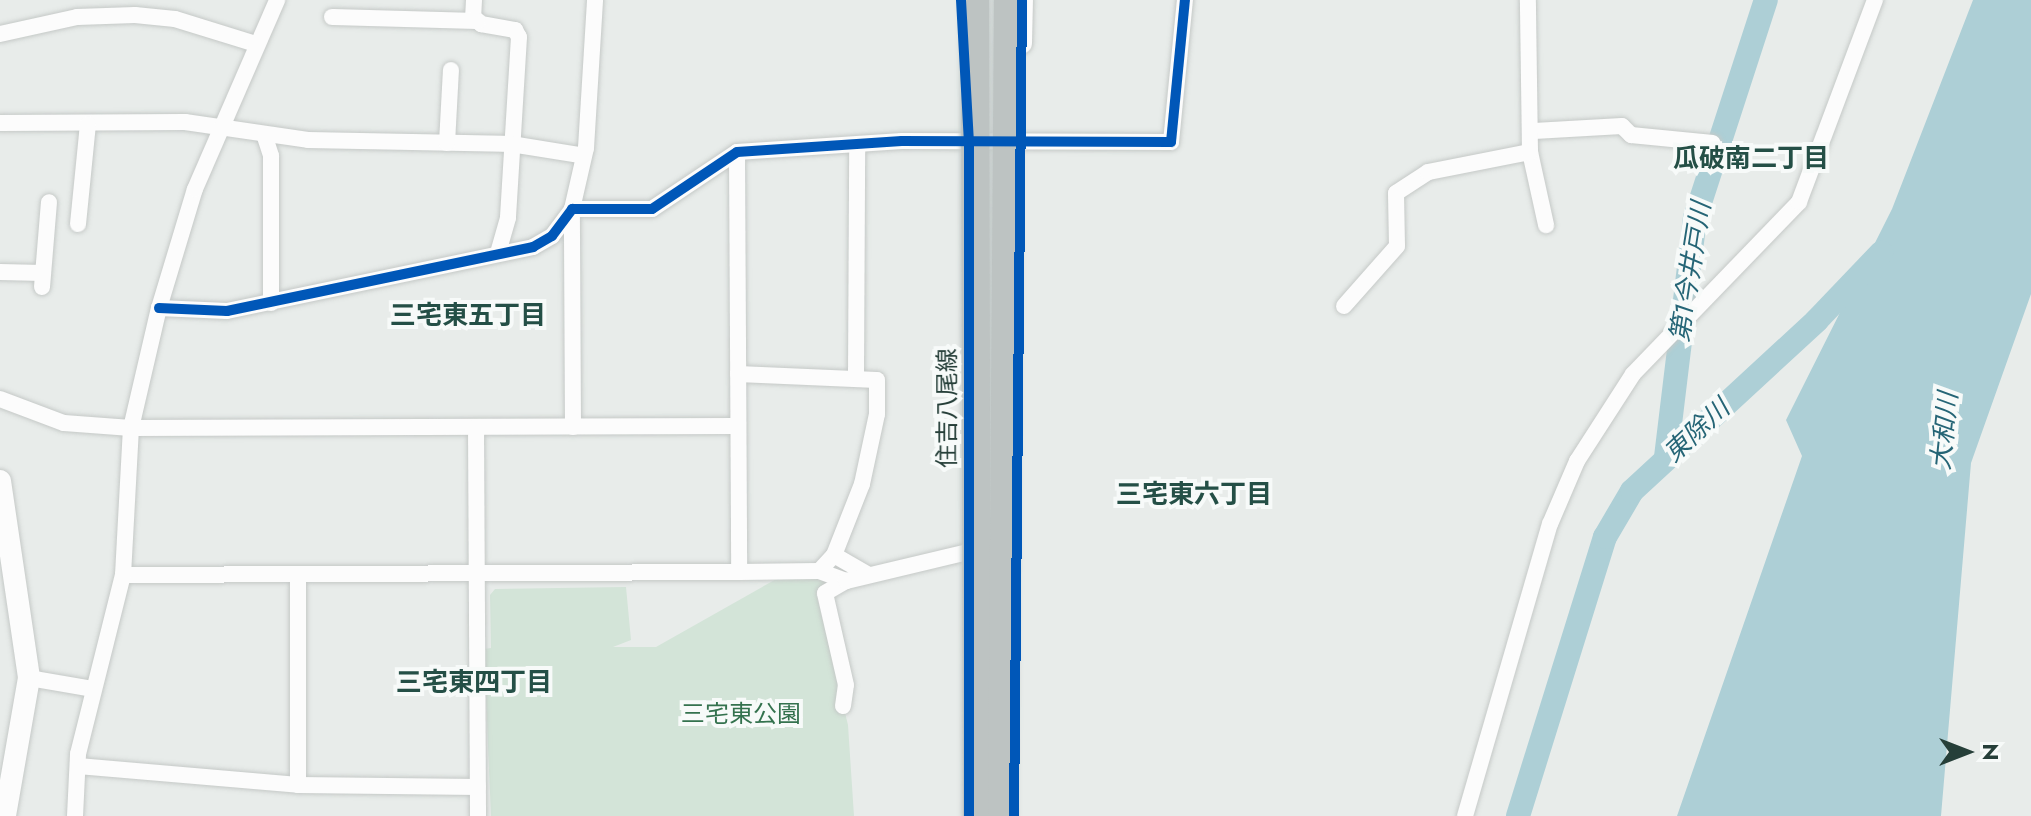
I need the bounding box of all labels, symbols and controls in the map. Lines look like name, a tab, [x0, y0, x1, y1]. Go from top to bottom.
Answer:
district label: 瓜破南二丁目	[1673, 143, 1829, 175]
water label: 第1今井戸川	[1665, 200, 1717, 344]
district label: 三宅東五丁目	[390, 300, 546, 332]
street label: 住吉八尾線	[933, 348, 961, 468]
water label: 大和川	[1925, 391, 1965, 471]
water label: 東除川	[1658, 393, 1736, 469]
district label: 三宅東六丁目	[1116, 479, 1272, 511]
district label: 三宅東四丁目	[396, 667, 552, 699]
park label: 三宅東公園	[681, 700, 801, 728]
north arrow	[1927, 712, 2007, 792]
text: N	[1975, 743, 2007, 761]

